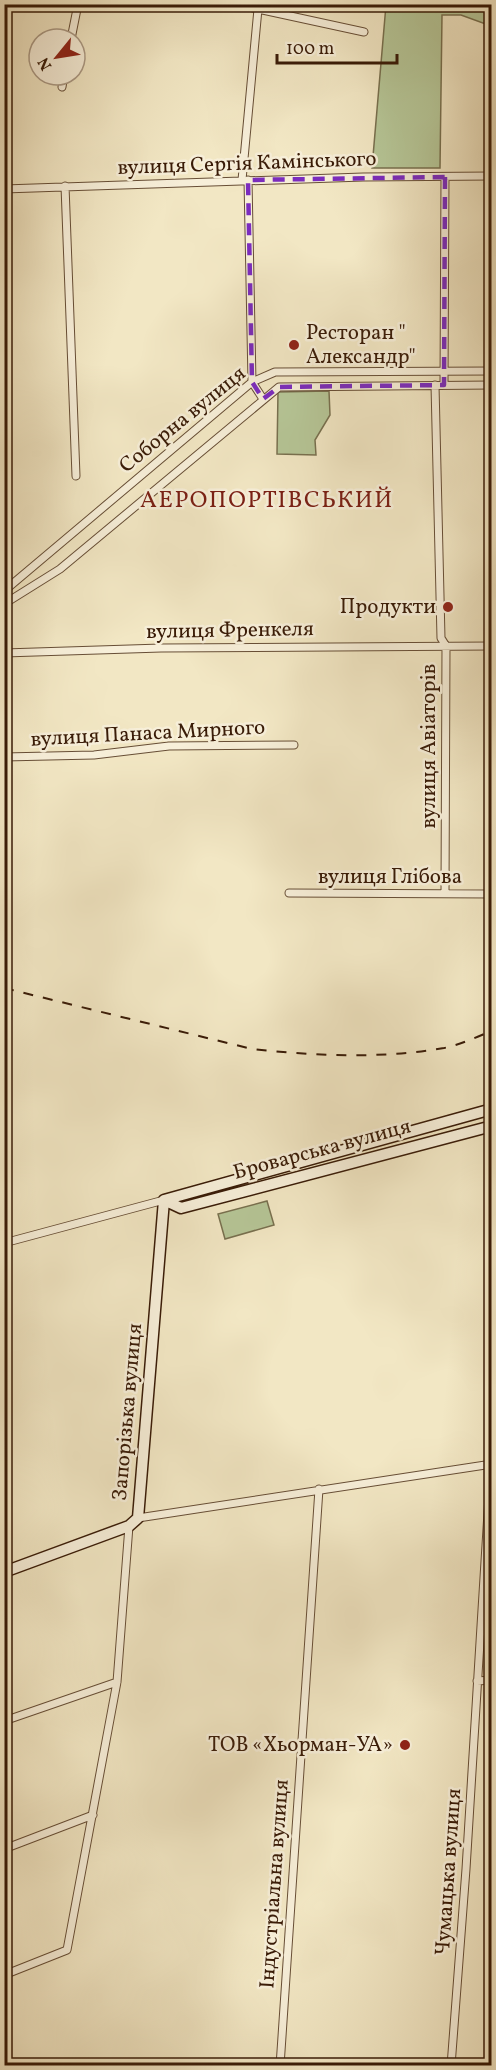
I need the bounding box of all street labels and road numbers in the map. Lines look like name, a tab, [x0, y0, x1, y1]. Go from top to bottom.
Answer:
street label: вулиця Сергія Камінського	[117, 145, 377, 183]
street label: Соборна вулиця	[113, 360, 253, 480]
street label: вулиця Френкеля	[146, 615, 314, 647]
street label: вулиця Авіаторів	[415, 664, 444, 828]
street label: вулиця Панаса Мирного	[30, 713, 266, 755]
street label: вулиця Глібова	[318, 863, 462, 892]
street label: Броварська вулиця	[230, 1112, 414, 1188]
street label: Запорізька вулиця	[106, 1322, 150, 1502]
street label: Індустріальна вулиця	[253, 1778, 297, 1990]
street label: Чумацька вулиця	[429, 1787, 469, 1957]

